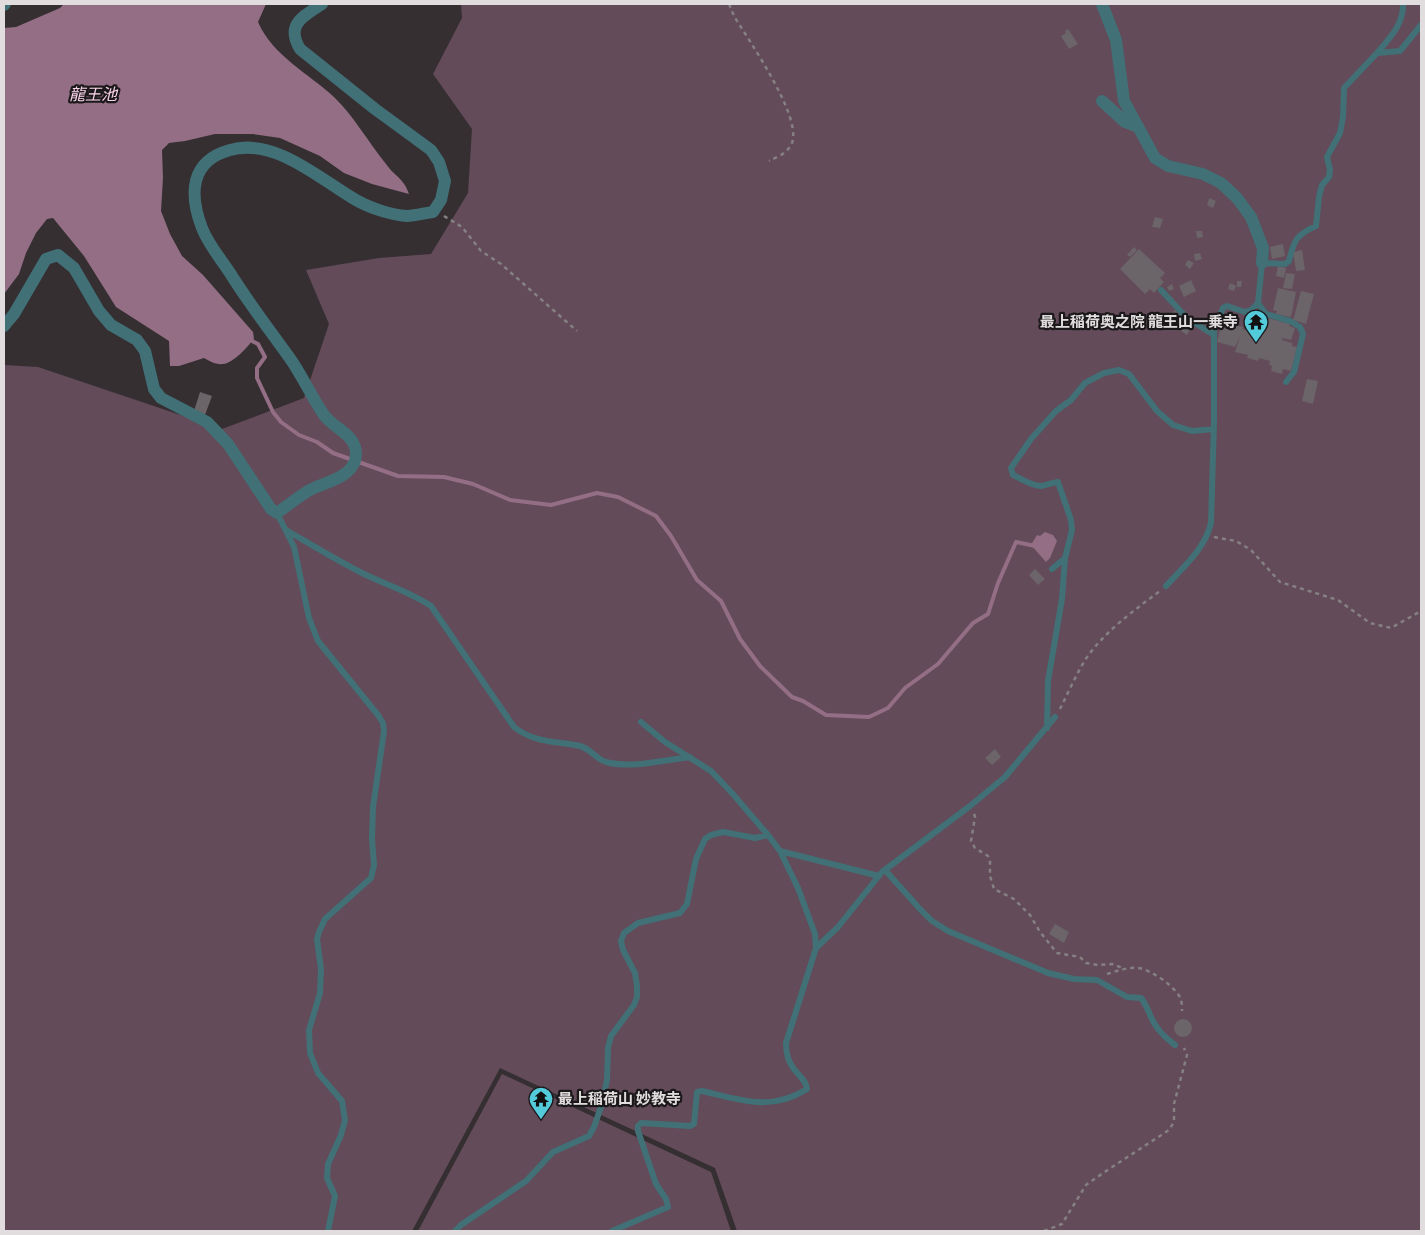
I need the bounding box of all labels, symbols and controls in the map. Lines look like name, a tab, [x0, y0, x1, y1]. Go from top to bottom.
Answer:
water label: 龍王池	[69, 85, 119, 104]
temple icon: 最上稲荷奥之院 龍王山一乗寺	[1243, 309, 1269, 343]
place label: 最上稲荷奥之院 龍王山一乗寺	[1040, 313, 1238, 331]
temple icon: 最上稲荷山 妙教寺	[528, 1086, 554, 1120]
place label: 最上稲荷山 妙教寺	[558, 1090, 681, 1108]

